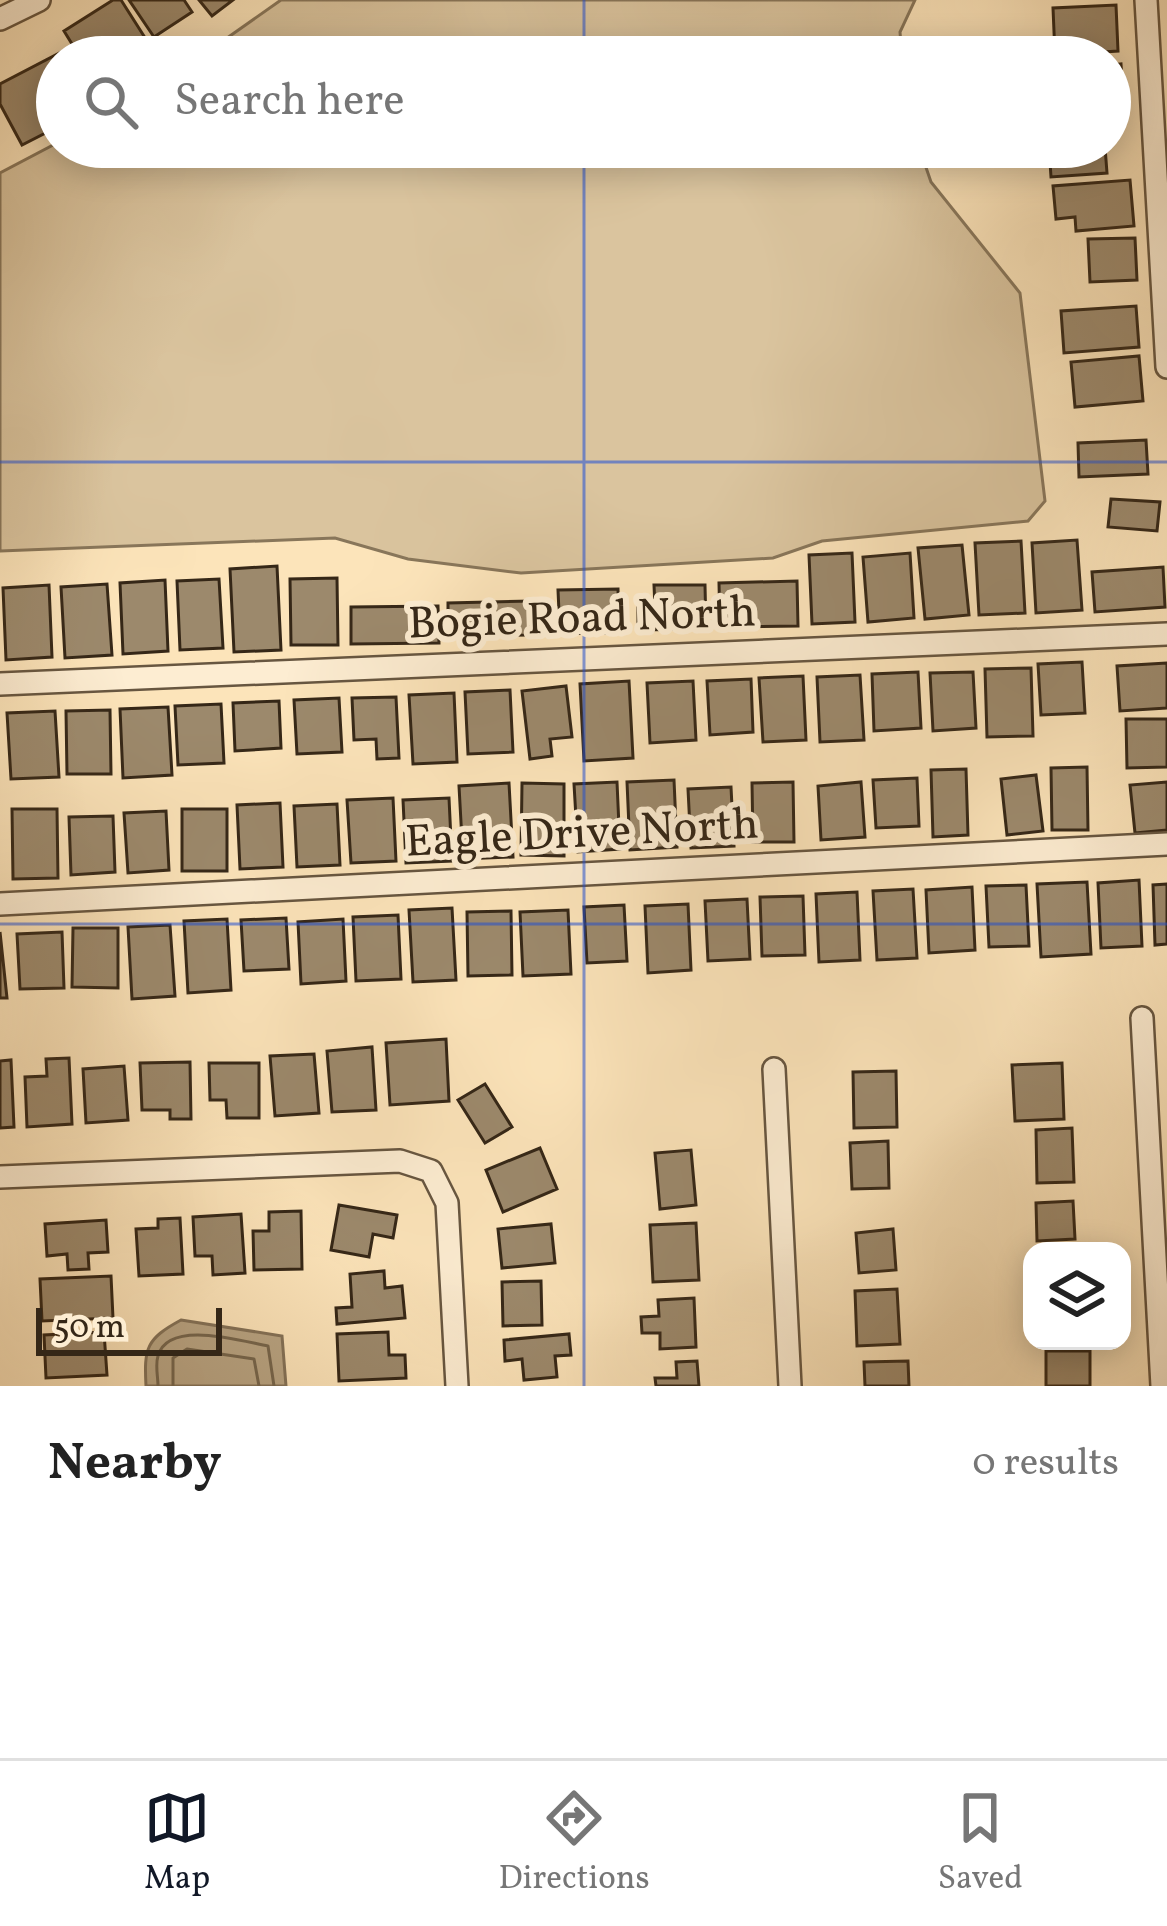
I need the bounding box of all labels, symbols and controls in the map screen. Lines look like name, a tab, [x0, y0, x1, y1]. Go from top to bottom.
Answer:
search box	[36, 36, 1131, 168]
icon: search	[78, 69, 144, 135]
text: Search here	[174, 71, 405, 134]
street label: Bogie Road North	[407, 582, 757, 658]
street label: Eagle Drive North	[404, 794, 760, 876]
map controls	[1023, 1242, 1131, 1350]
button: layers	[1023, 1242, 1131, 1350]
scale bar	[36, 1302, 222, 1355]
text: 50 m	[54, 1306, 125, 1352]
text: Nearby	[48, 1429, 222, 1500]
text: 0 results	[972, 1437, 1119, 1491]
tab: Map	[144, 1785, 210, 1903]
tab: Directions	[498, 1785, 650, 1903]
tab: Saved	[938, 1785, 1023, 1903]

